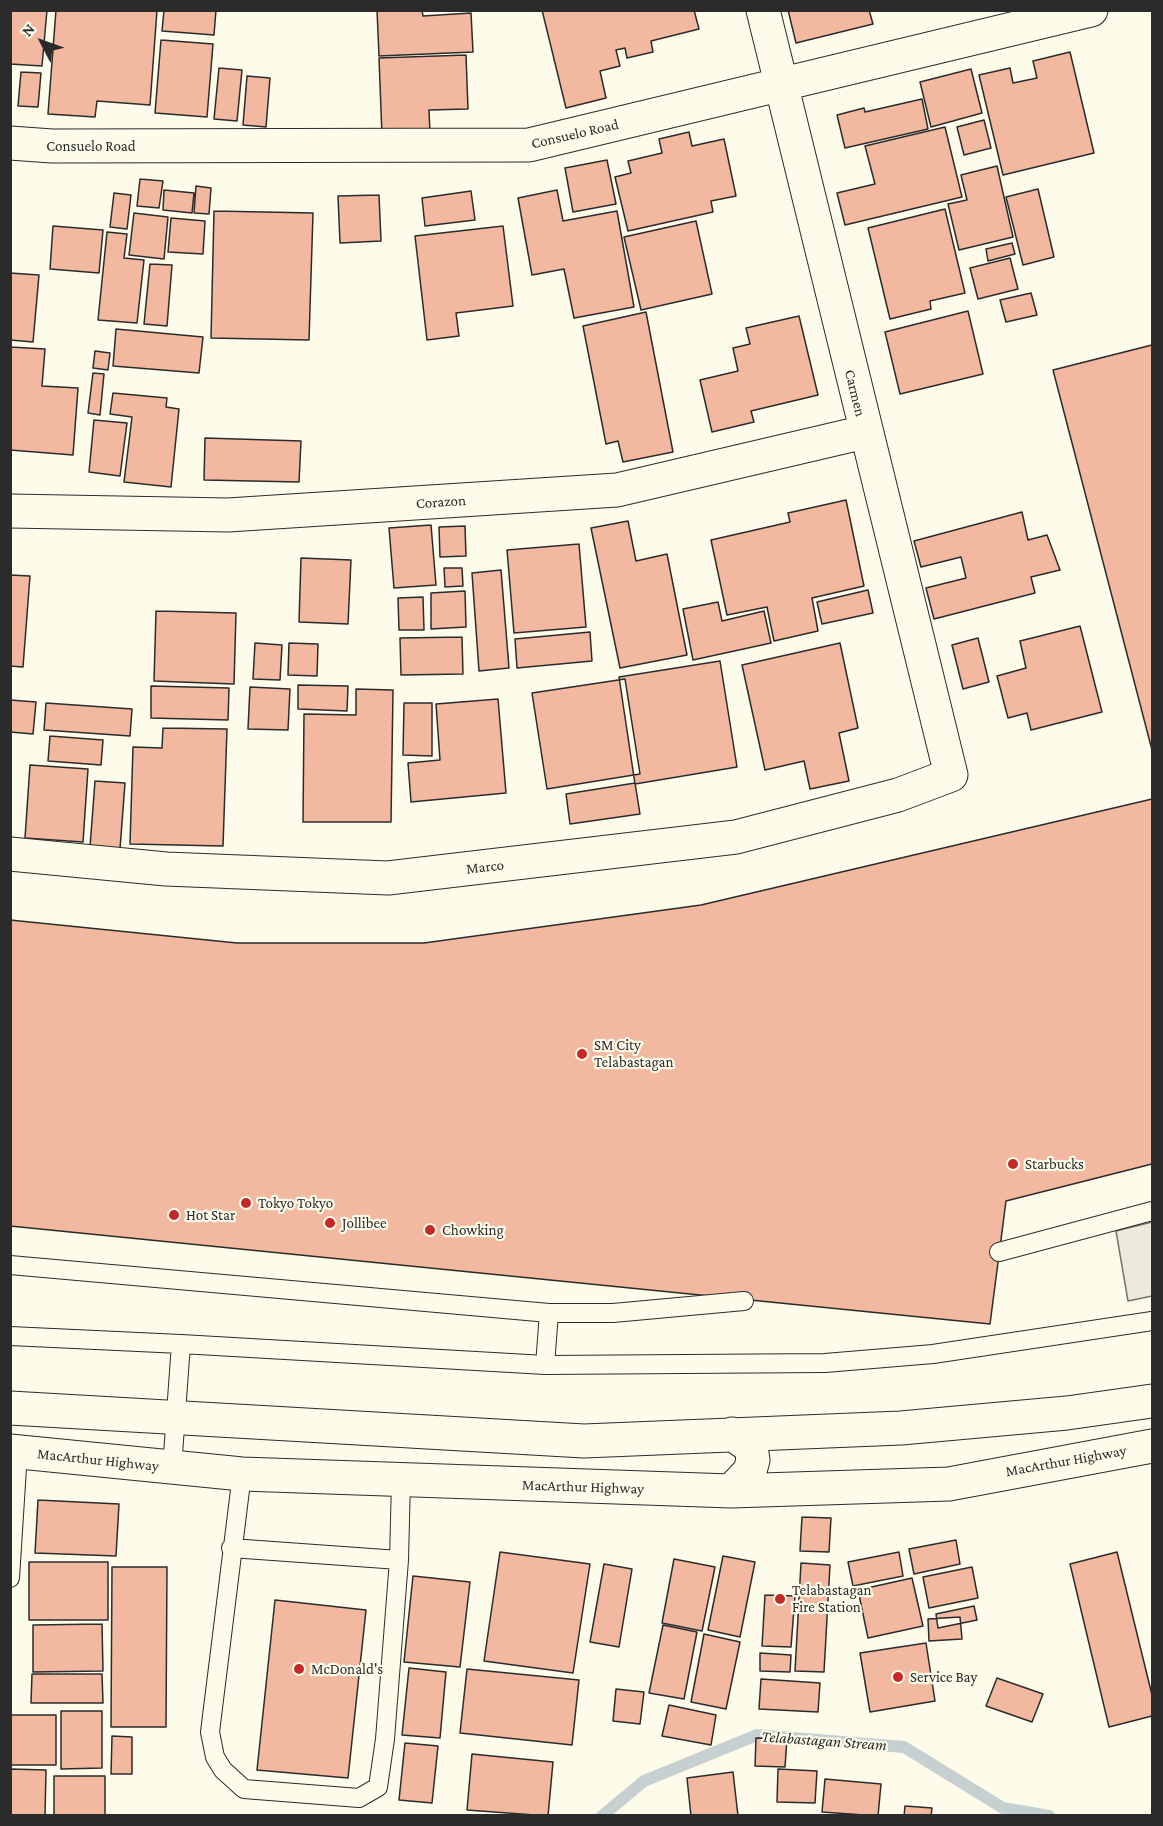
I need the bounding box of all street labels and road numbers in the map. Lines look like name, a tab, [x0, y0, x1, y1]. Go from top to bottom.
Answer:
street label: Consuelo Road	[529, 115, 621, 153]
street label: Consuelo Road	[46, 137, 136, 155]
street label: Carmen	[840, 368, 870, 418]
street label: Corazon	[415, 491, 467, 513]
street label: Marco	[465, 856, 505, 878]
street label: MacArthur Highway	[1004, 1442, 1128, 1480]
street label: MacArthur Highway	[36, 1445, 160, 1475]
street label: MacArthur Highway	[522, 1476, 644, 1498]

